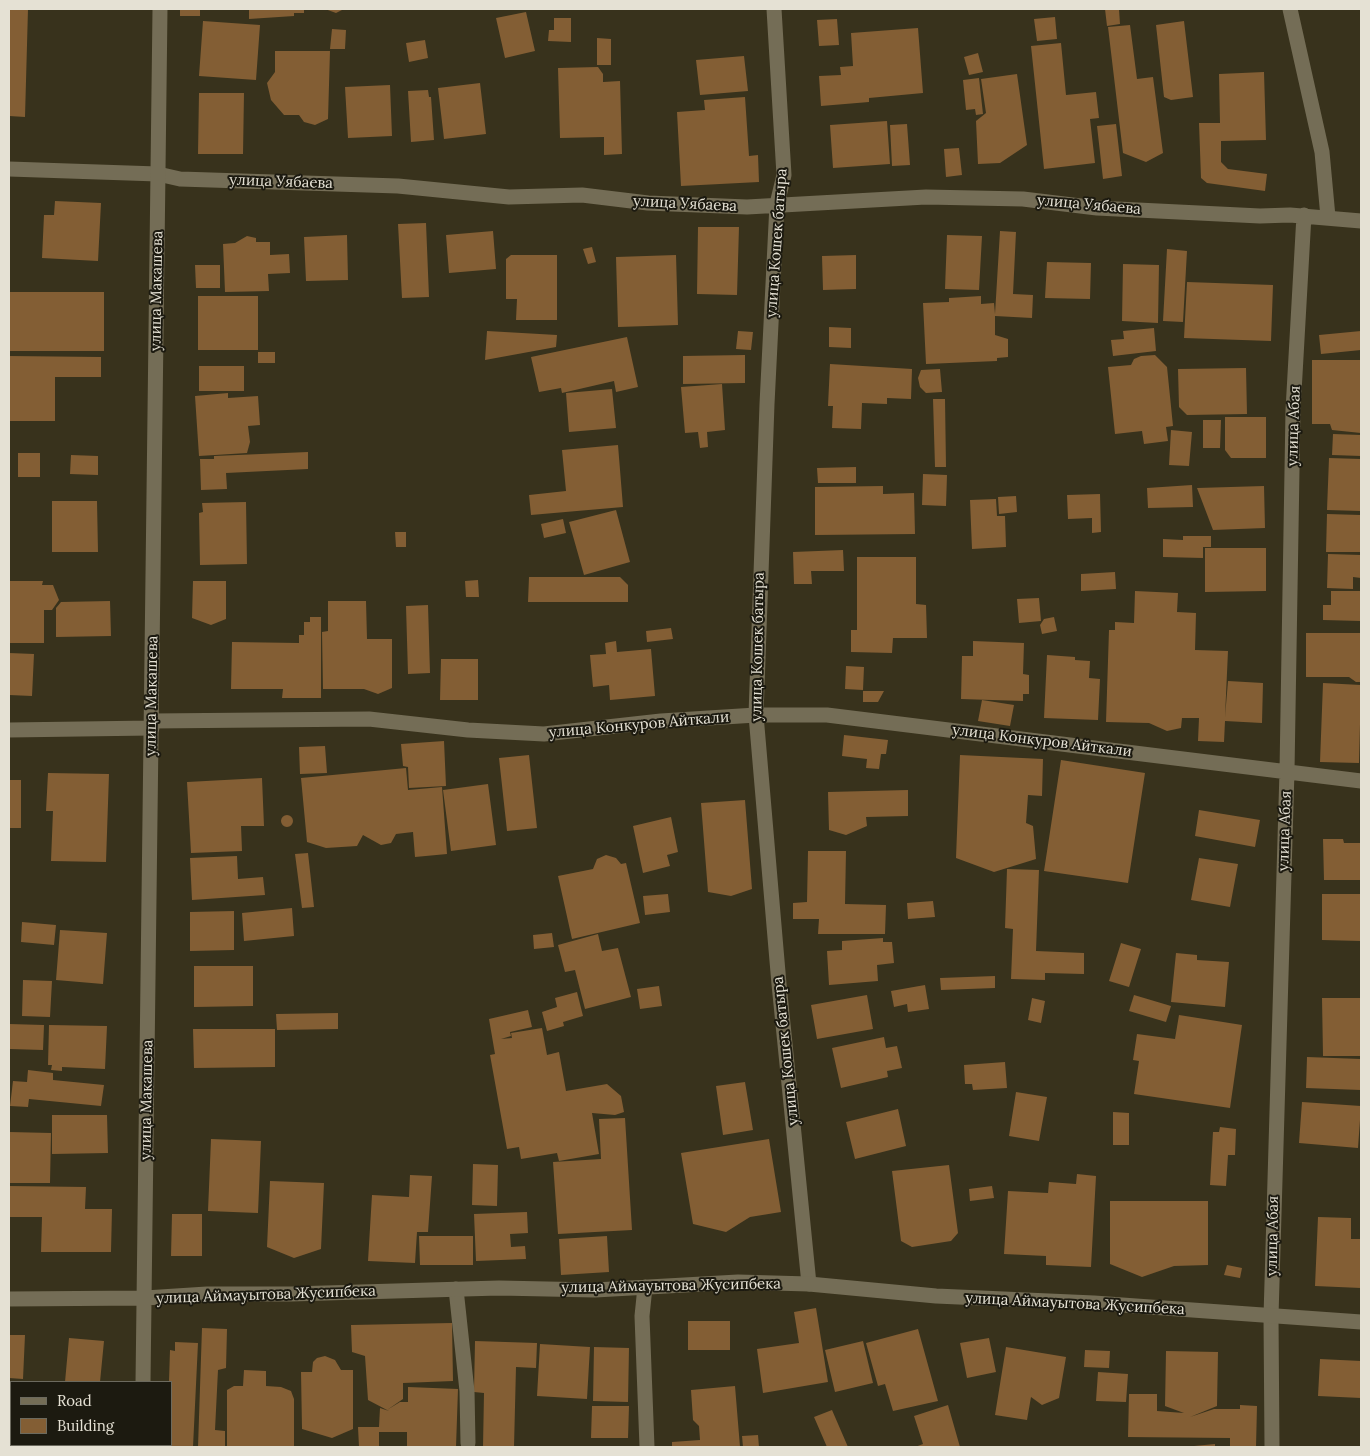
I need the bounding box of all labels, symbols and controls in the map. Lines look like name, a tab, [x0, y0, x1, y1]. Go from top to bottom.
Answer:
street label: улица Кошек батыра	[763, 168, 791, 318]
street label: улица Уябаева	[229, 171, 333, 193]
street label: улица Уябаева	[633, 192, 737, 216]
street label: улица Уябаева	[1036, 192, 1142, 218]
street label: улица Макашева	[147, 231, 167, 351]
street label: улица Абая	[1284, 385, 1304, 467]
street label: улица Кошек батыра	[748, 572, 768, 722]
street label: улица Макашева	[142, 636, 162, 756]
street label: улица Конкуров Айткали	[548, 708, 730, 742]
street label: улица Конкуров Айткали	[951, 721, 1133, 761]
street label: улица Абая	[1275, 790, 1295, 872]
street label: улица Кошек батыра	[769, 976, 803, 1126]
street label: улица Макашева	[137, 1040, 157, 1160]
street label: улица Абая	[1263, 1196, 1283, 1276]
street label: улица Аймауытова Жусипбека	[561, 1275, 781, 1297]
street label: улица Аймауытова Жусипбека	[156, 1282, 376, 1308]
street label: улица Аймауытова Жусипбека	[965, 1289, 1185, 1319]
legend	[10, 1381, 172, 1446]
text: Road	[57, 1391, 92, 1410]
text: Building	[57, 1416, 114, 1435]

